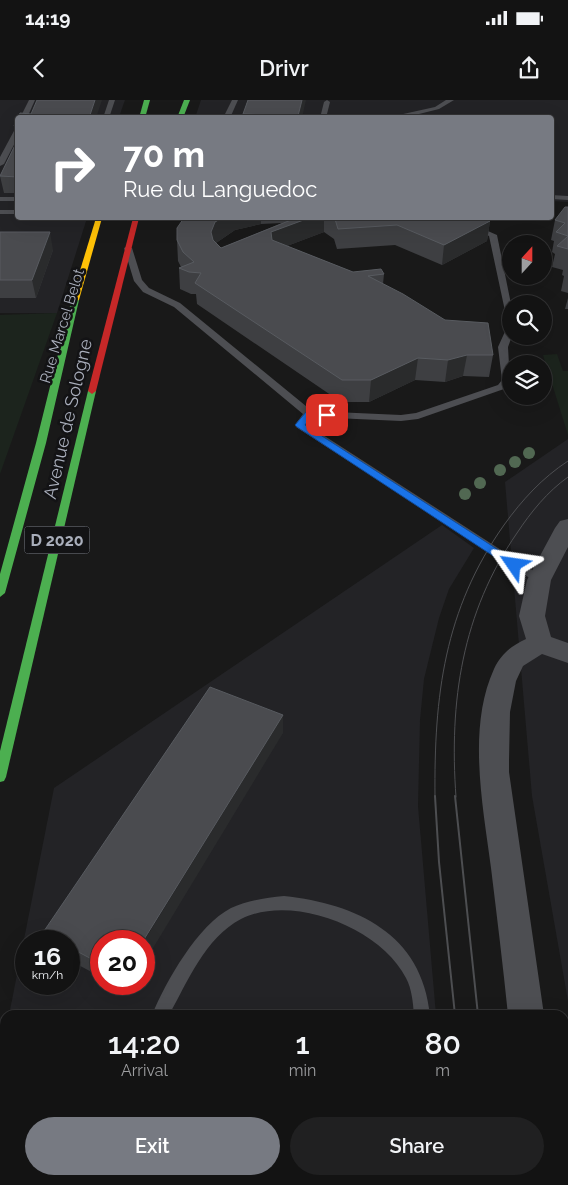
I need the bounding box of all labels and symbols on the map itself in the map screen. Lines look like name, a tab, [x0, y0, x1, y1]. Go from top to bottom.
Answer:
north arrow	[502, 235, 552, 285]
street label: Rue Marcel Belot	[36, 267, 88, 385]
street label: Avenue de Sologne	[39, 336, 96, 501]
pin	[306, 394, 348, 436]
road number: D 2020	[24, 526, 90, 554]
position arrow	[487, 538, 539, 590]
speed limit sign: 20	[90, 930, 155, 995]

